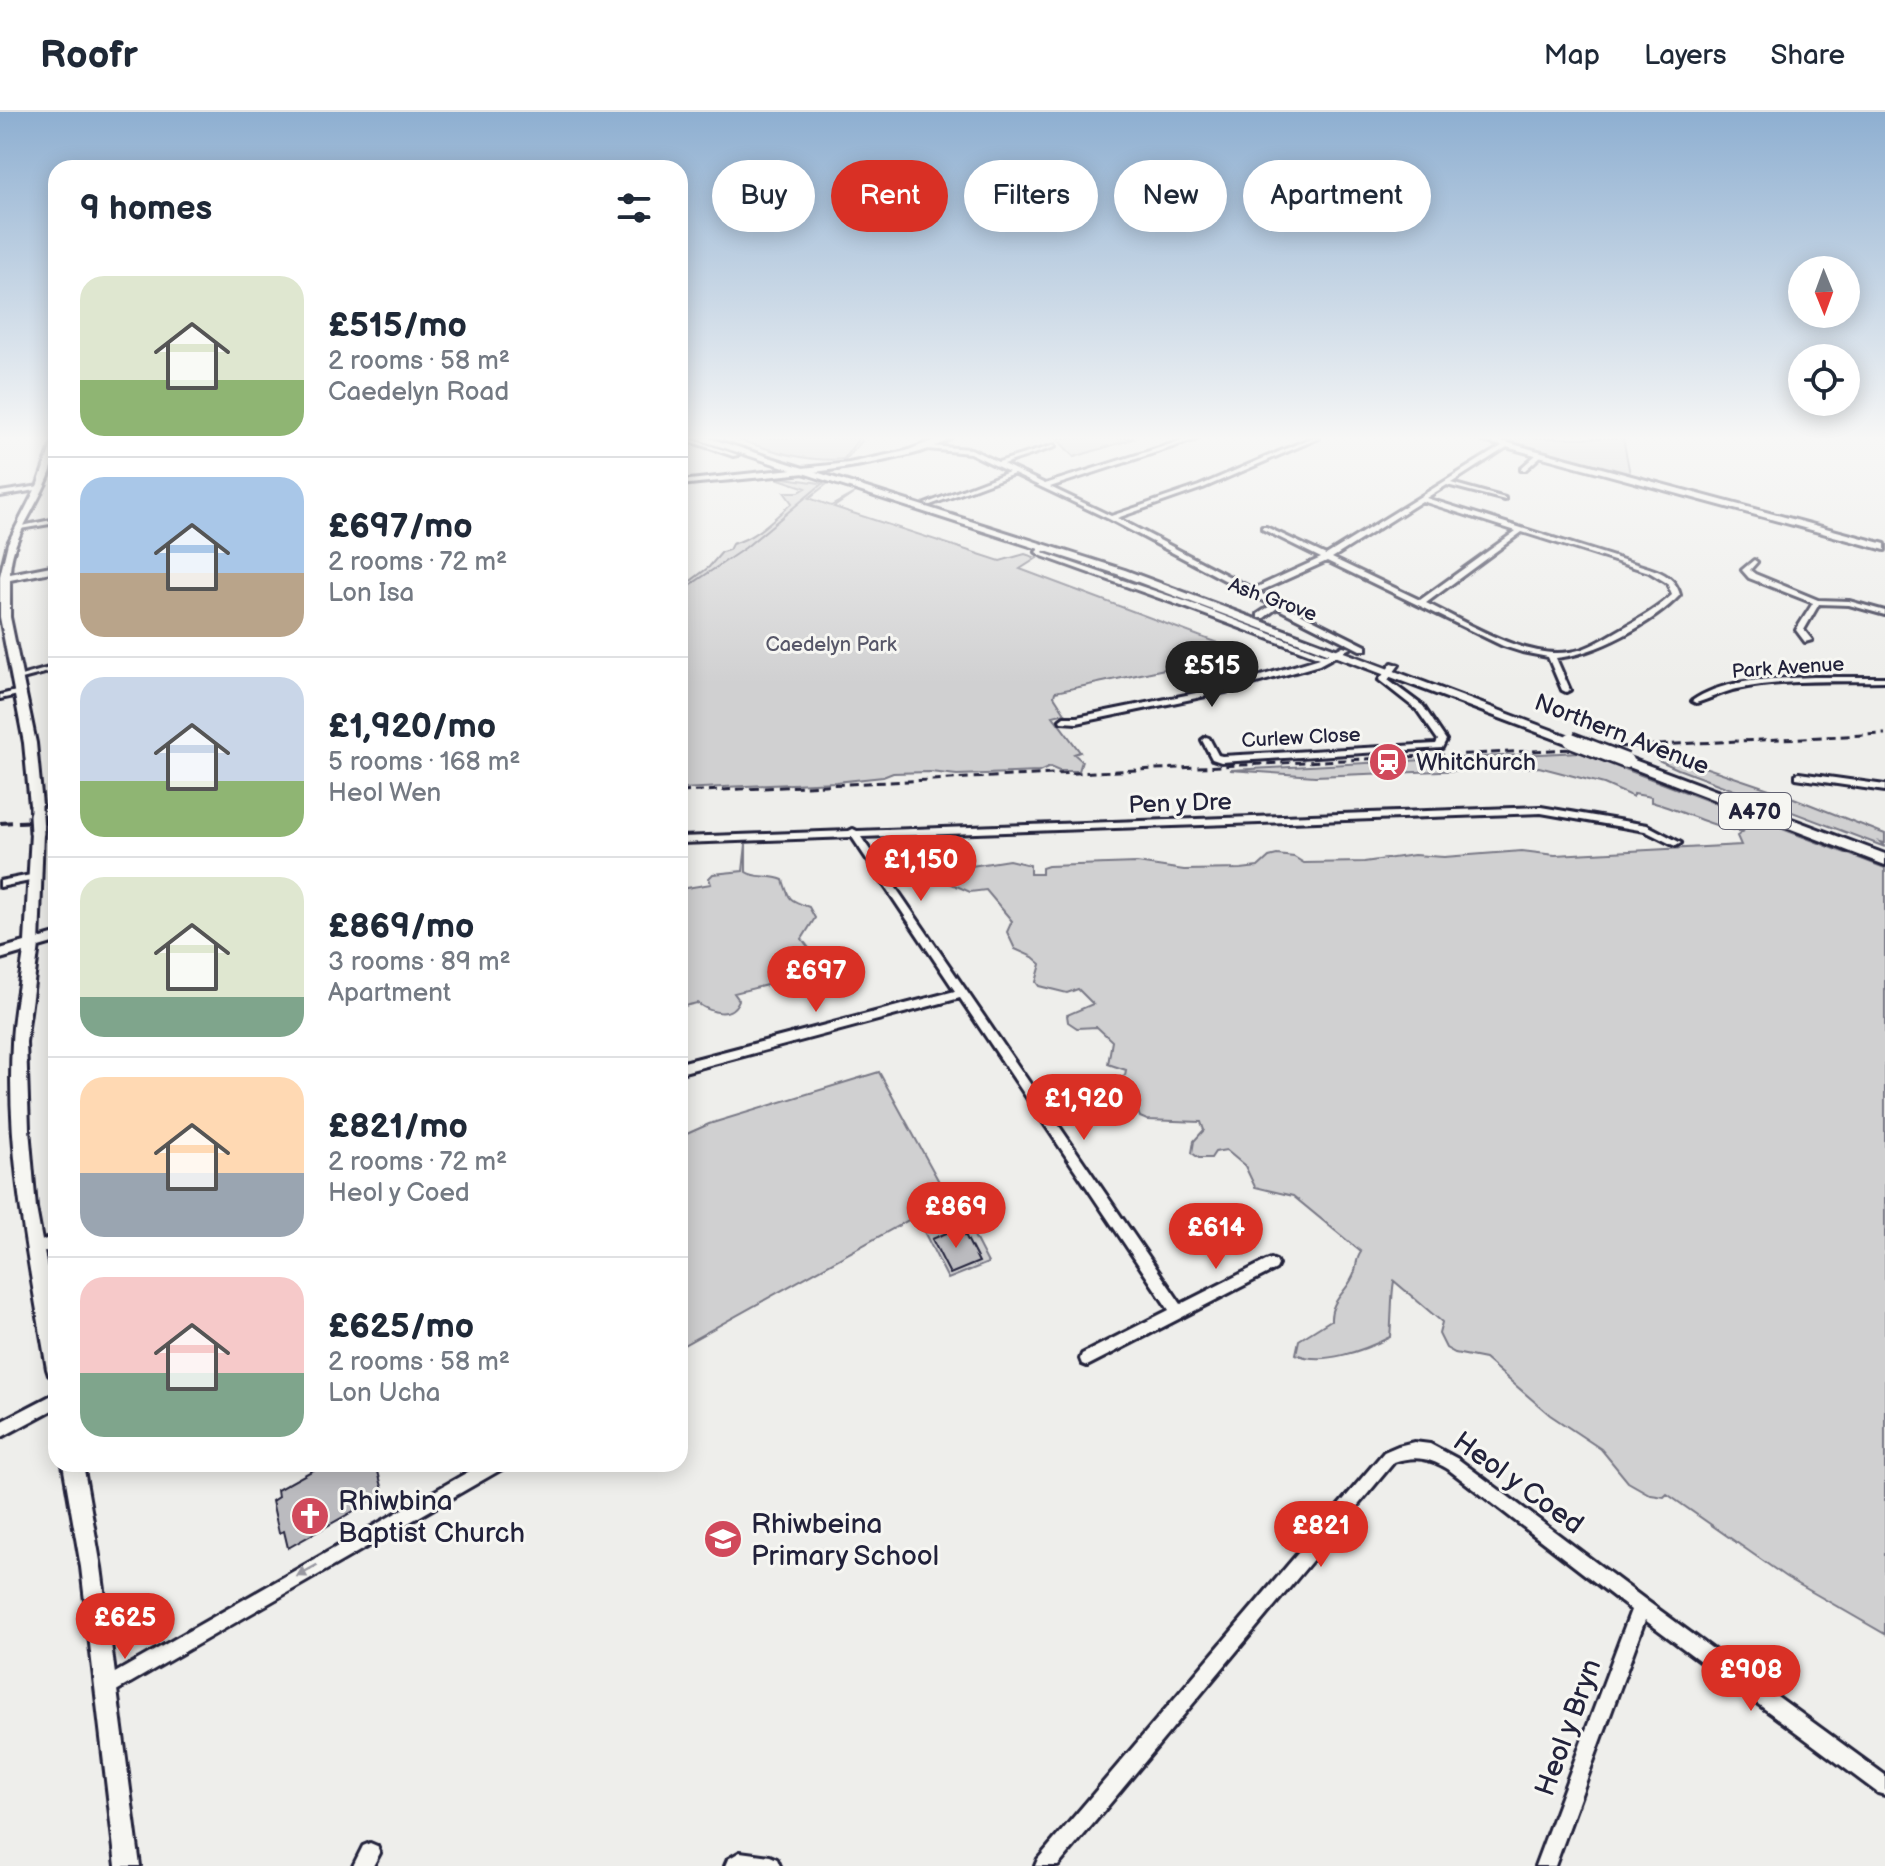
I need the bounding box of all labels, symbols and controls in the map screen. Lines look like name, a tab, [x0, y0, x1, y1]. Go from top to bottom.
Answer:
text: Roofr	[40, 33, 138, 78]
text: Map	[1544, 39, 1600, 72]
text: Layers	[1644, 39, 1727, 72]
text: Share	[1771, 39, 1845, 72]
chip: Buy	[712, 160, 815, 232]
chip: Rent	[831, 160, 948, 232]
chip: Filters	[964, 160, 1098, 232]
chip: New	[1114, 160, 1227, 232]
chip: Apartment	[1243, 160, 1431, 232]
icon: filters	[612, 186, 656, 230]
text: 9 homes	[80, 188, 212, 229]
north arrow	[1788, 256, 1860, 328]
map controls	[1788, 256, 1860, 416]
text: £515/mo	[328, 305, 467, 346]
icon: home	[144, 308, 240, 404]
button: locate	[1788, 344, 1860, 416]
text: 2 rooms · 58 m²	[328, 346, 510, 377]
text: Caedelyn Road	[328, 377, 509, 408]
text: £697/mo	[328, 506, 473, 547]
icon: home	[144, 509, 240, 605]
text: 2 rooms · 72 m²	[328, 547, 507, 578]
street label: Ash Grove	[1225, 573, 1320, 627]
text: Lon Isa	[328, 578, 414, 609]
park label: Caedelyn Park	[765, 633, 897, 657]
pin: £515	[1165, 641, 1259, 709]
text: £515	[1183, 651, 1241, 682]
street label: Park Avenue	[1731, 652, 1845, 684]
street label: Northern Avenue	[1530, 688, 1713, 781]
text: £1,920/mo	[328, 706, 496, 747]
icon: home	[144, 709, 240, 805]
street label: Curlew Close	[1241, 723, 1361, 753]
station icon: Whitchurch	[1367, 741, 1409, 783]
text: 5 rooms · 168 m²	[328, 747, 521, 778]
place label: Whitchurch	[1416, 748, 1536, 777]
text: Heol Wen	[328, 778, 441, 809]
street label: Pen y Dre	[1128, 787, 1232, 820]
road number: A470	[1719, 793, 1791, 829]
pin: £1,150	[856, 835, 986, 903]
text: £1,150	[883, 845, 959, 876]
text: £869/mo	[328, 906, 474, 947]
icon: home	[144, 909, 240, 1005]
pin: £697	[769, 946, 863, 1014]
text: 3 rooms · 89 m²	[328, 947, 511, 978]
text: £697	[785, 956, 847, 987]
text: Apartment	[328, 978, 451, 1009]
pin: £1,920	[1019, 1074, 1149, 1142]
text: £1,920	[1044, 1084, 1124, 1115]
text: £821/mo	[328, 1106, 468, 1147]
icon: home	[144, 1109, 240, 1205]
text: 2 rooms · 72 m²	[328, 1147, 507, 1178]
text: Heol y Coed	[328, 1178, 470, 1209]
pin: £869	[909, 1182, 1003, 1250]
text: £869	[925, 1192, 987, 1223]
pin: £614	[1169, 1203, 1263, 1271]
text: £614	[1187, 1213, 1245, 1244]
text: £625/mo	[328, 1306, 474, 1347]
icon: home	[144, 1309, 240, 1405]
text: 2 rooms · 58 m²	[328, 1347, 510, 1378]
text: Lon Ucha	[328, 1378, 441, 1409]
street label: Heol y Coed	[1447, 1425, 1590, 1541]
place label: Rhiwbina Baptist Church	[338, 1485, 525, 1550]
church icon: Rhiwbina Baptist Church	[289, 1495, 331, 1537]
pin: £821	[1274, 1501, 1368, 1569]
place label: Rhiwbeina Primary School	[751, 1508, 939, 1573]
text: £821	[1292, 1511, 1350, 1542]
school or university icon: Rhiwbeina Primary School	[702, 1518, 744, 1560]
one-way arrow	[296, 1564, 318, 1578]
pin: £625	[78, 1593, 172, 1661]
text: £625	[94, 1603, 156, 1634]
pin: £908	[1704, 1645, 1798, 1713]
street label: Heol y Bryn	[1528, 1655, 1608, 1801]
text: £908	[1719, 1655, 1783, 1686]

